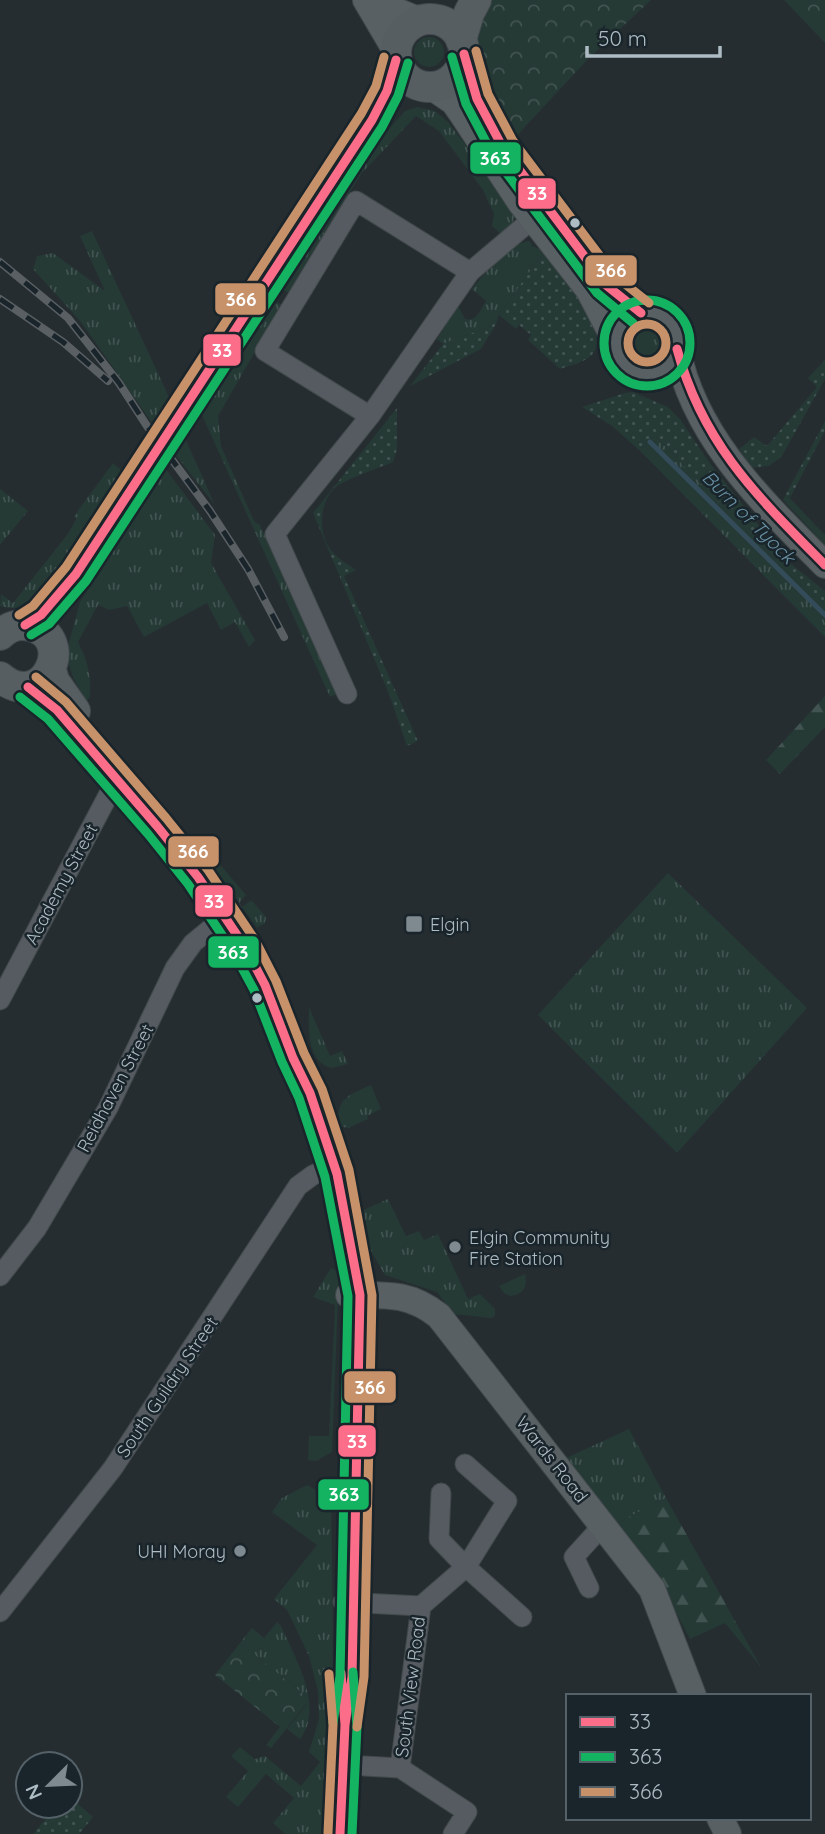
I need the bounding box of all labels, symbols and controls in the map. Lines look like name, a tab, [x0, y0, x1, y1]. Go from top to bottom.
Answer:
scale bar	[587, 14, 720, 58]
text: 50 m	[598, 25, 647, 51]
line badge: 363	[469, 141, 522, 175]
text: 363	[480, 146, 510, 170]
line badge: 33	[517, 177, 557, 210]
text: 33	[527, 181, 547, 205]
unlabelled marker	[568, 216, 582, 230]
line badge: 366	[584, 254, 638, 287]
text: 366	[595, 258, 627, 282]
line badge: 366	[214, 282, 267, 316]
text: 366	[225, 287, 257, 311]
line badge: 33	[202, 333, 242, 367]
text: 33	[212, 338, 232, 362]
water label: Burn of Tyock	[697, 465, 802, 570]
street label: Academy Street	[19, 820, 103, 948]
line badge: 366	[167, 835, 220, 868]
text: 366	[177, 839, 209, 863]
line badge: 33	[194, 884, 234, 918]
text: 33	[204, 889, 224, 913]
place label: Elgin	[430, 913, 470, 936]
marker: Elgin	[404, 914, 424, 934]
line badge: 363	[207, 935, 260, 969]
text: 363	[218, 940, 248, 964]
unlabelled marker	[250, 991, 264, 1005]
street label: Reidhaven Street	[72, 1020, 158, 1156]
place label: Elgin Community Fire Station	[469, 1226, 610, 1270]
marker: Elgin Community Fire Station	[447, 1239, 463, 1255]
street label: South Guildry Street	[111, 1312, 223, 1462]
line badge: 366	[343, 1370, 397, 1404]
text: 366	[354, 1375, 386, 1399]
street label: Wards Road	[511, 1411, 593, 1507]
line badge: 33	[337, 1424, 377, 1458]
text: 33	[347, 1429, 367, 1453]
line badge: 363	[317, 1478, 370, 1511]
text: 363	[329, 1482, 359, 1506]
place label: UHI Moray	[137, 1540, 226, 1563]
marker: UHI Moray	[232, 1543, 248, 1559]
street label: South View Road	[390, 1615, 430, 1759]
legend	[566, 1694, 811, 1820]
text: 33	[629, 1708, 651, 1734]
text: 363	[629, 1743, 662, 1769]
north arrow	[14, 1750, 84, 1820]
text: 366	[629, 1778, 663, 1804]
text: N	[20, 1781, 47, 1803]

